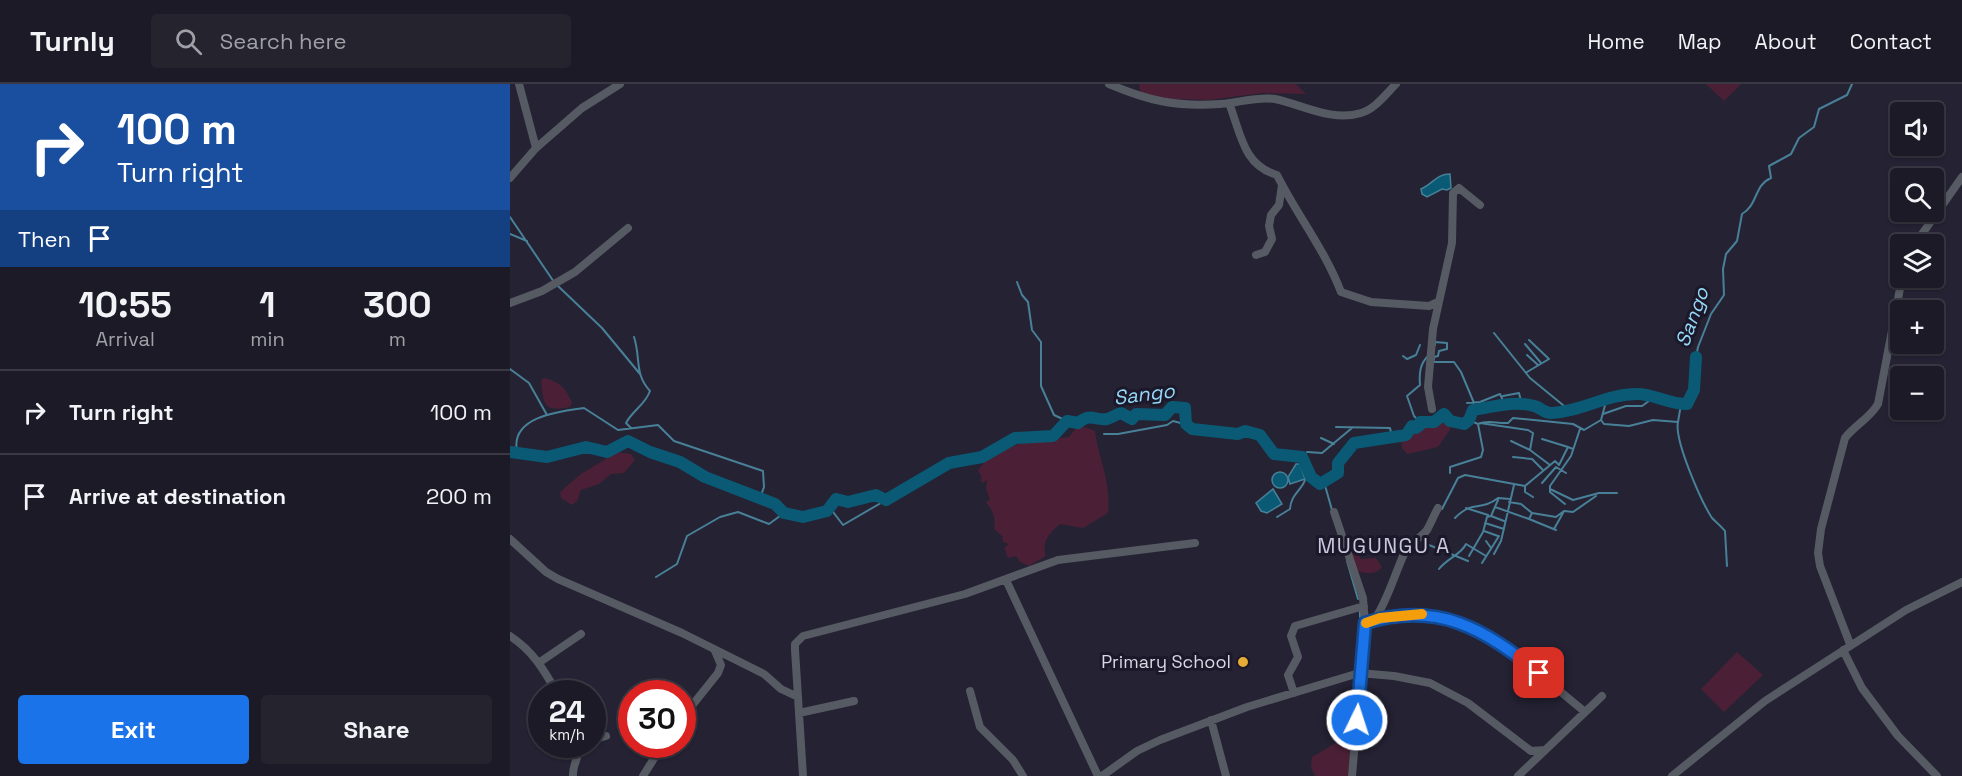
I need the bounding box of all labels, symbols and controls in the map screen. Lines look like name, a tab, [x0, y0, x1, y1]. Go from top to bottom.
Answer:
search box	[151, 14, 571, 68]
text: Turnly	[30, 23, 115, 59]
icon: search	[172, 25, 205, 58]
text: Search here	[220, 27, 347, 55]
text: Home	[1587, 28, 1645, 55]
text: Map	[1678, 28, 1722, 55]
text: About	[1755, 28, 1817, 55]
text: Contact	[1850, 28, 1932, 55]
map controls	[1890, 102, 1944, 420]
button: sound	[1890, 102, 1944, 156]
text: 100 m	[117, 103, 237, 156]
icon: right	[18, 108, 96, 186]
text: Turn right	[117, 155, 244, 190]
button: search	[1890, 168, 1944, 222]
icon: arrive	[83, 222, 116, 255]
text: Then	[18, 225, 71, 253]
button: layers	[1890, 234, 1944, 288]
text: 10:55	[78, 282, 172, 328]
text: 1	[259, 282, 276, 328]
text: 300	[363, 282, 432, 328]
water label: Sango	[1669, 283, 1715, 350]
button: +	[1890, 300, 1944, 354]
text: Arrival	[95, 326, 155, 352]
text: min	[250, 326, 285, 352]
text: m	[389, 326, 406, 352]
button: −	[1890, 366, 1944, 420]
water label: Sango	[1112, 377, 1177, 411]
icon: right	[18, 396, 51, 429]
text: Turn right	[69, 398, 174, 426]
text: 100 m	[430, 398, 492, 426]
icon: arrive	[18, 480, 51, 513]
text: Arrive at destination	[69, 482, 286, 510]
text: 200 m	[426, 482, 492, 510]
district label: MUGUNGU A	[1317, 532, 1451, 559]
pin	[1513, 647, 1564, 698]
place label: Primary School	[1101, 650, 1231, 673]
marker: Primary School	[1236, 655, 1250, 669]
icon: arrive	[1522, 656, 1555, 689]
speed limit sign: 30	[618, 680, 696, 758]
position arrow	[1325, 688, 1389, 752]
text: 24	[549, 692, 585, 731]
button: Exit	[18, 695, 249, 764]
button: Share	[261, 695, 492, 764]
text: km/h	[549, 725, 585, 744]

